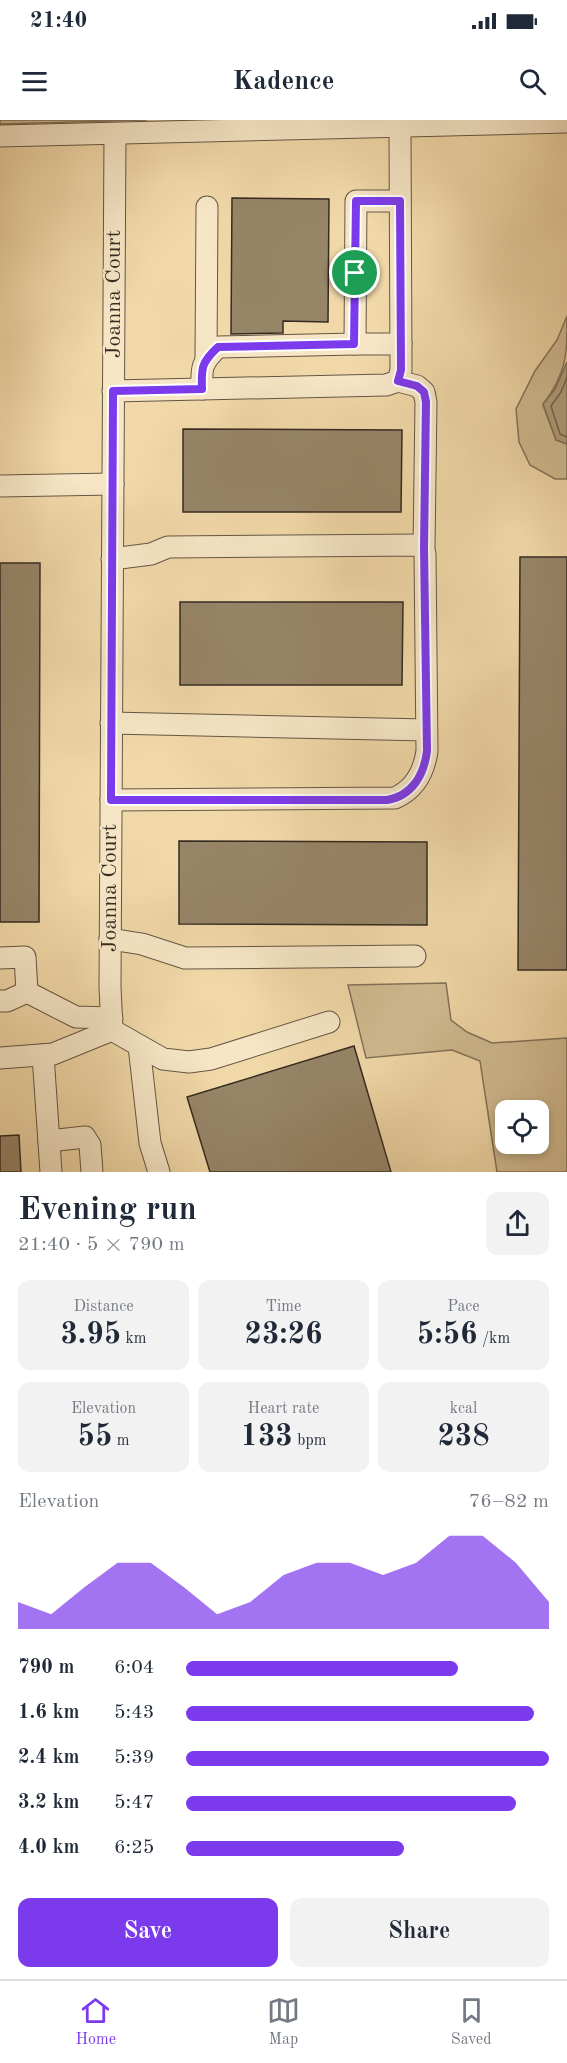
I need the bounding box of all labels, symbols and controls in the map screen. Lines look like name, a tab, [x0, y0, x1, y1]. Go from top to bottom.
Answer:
text: 21:40	[30, 10, 87, 32]
icon: menu	[18, 65, 51, 98]
icon: search	[516, 65, 549, 98]
text: Kadence	[232, 68, 335, 95]
street label: Joanna Court	[103, 230, 125, 358]
pin	[329, 247, 380, 298]
icon: arrive	[338, 256, 371, 289]
street label: Joanna Court	[99, 824, 121, 952]
map controls	[495, 1100, 549, 1154]
button: locate	[495, 1100, 549, 1154]
button: share	[486, 1192, 549, 1255]
text: Evening run	[18, 1194, 197, 1227]
text: 21:40 · 5 × 790 m	[18, 1235, 185, 1255]
text: Distance	[73, 1299, 134, 1315]
text: Time	[266, 1299, 301, 1315]
text: Pace	[447, 1299, 480, 1315]
text: 3.95	[60, 1320, 121, 1350]
text: 23:26	[245, 1320, 323, 1350]
text: 5:56	[417, 1320, 477, 1350]
text: km	[121, 1331, 147, 1347]
text: /km	[477, 1331, 510, 1347]
text: Elevation	[71, 1401, 136, 1417]
text: Heart rate	[248, 1401, 319, 1417]
text: kcal	[450, 1401, 477, 1417]
text: 55	[78, 1422, 112, 1452]
text: 133	[241, 1422, 293, 1452]
text: 238	[437, 1422, 490, 1452]
text: m	[112, 1433, 130, 1449]
text: bpm	[293, 1433, 326, 1449]
text: Elevation	[18, 1492, 99, 1512]
text: 76–82 m	[469, 1492, 549, 1512]
text: 790 m	[18, 1658, 74, 1678]
text: 6:04	[114, 1658, 154, 1678]
text: 1.6 km	[18, 1703, 80, 1723]
text: 5:43	[114, 1703, 154, 1723]
text: 2.4 km	[18, 1748, 80, 1768]
text: 5:39	[114, 1748, 154, 1768]
text: 3.2 km	[18, 1793, 80, 1813]
text: 5:47	[114, 1793, 154, 1813]
text: 4.0 km	[18, 1838, 80, 1858]
text: 6:25	[114, 1838, 154, 1858]
button: Save	[18, 1898, 278, 1967]
button: Share	[290, 1898, 549, 1967]
tab: Home	[75, 1994, 116, 2050]
tab: Map	[267, 1994, 300, 2050]
tab: Saved	[451, 1994, 492, 2050]

